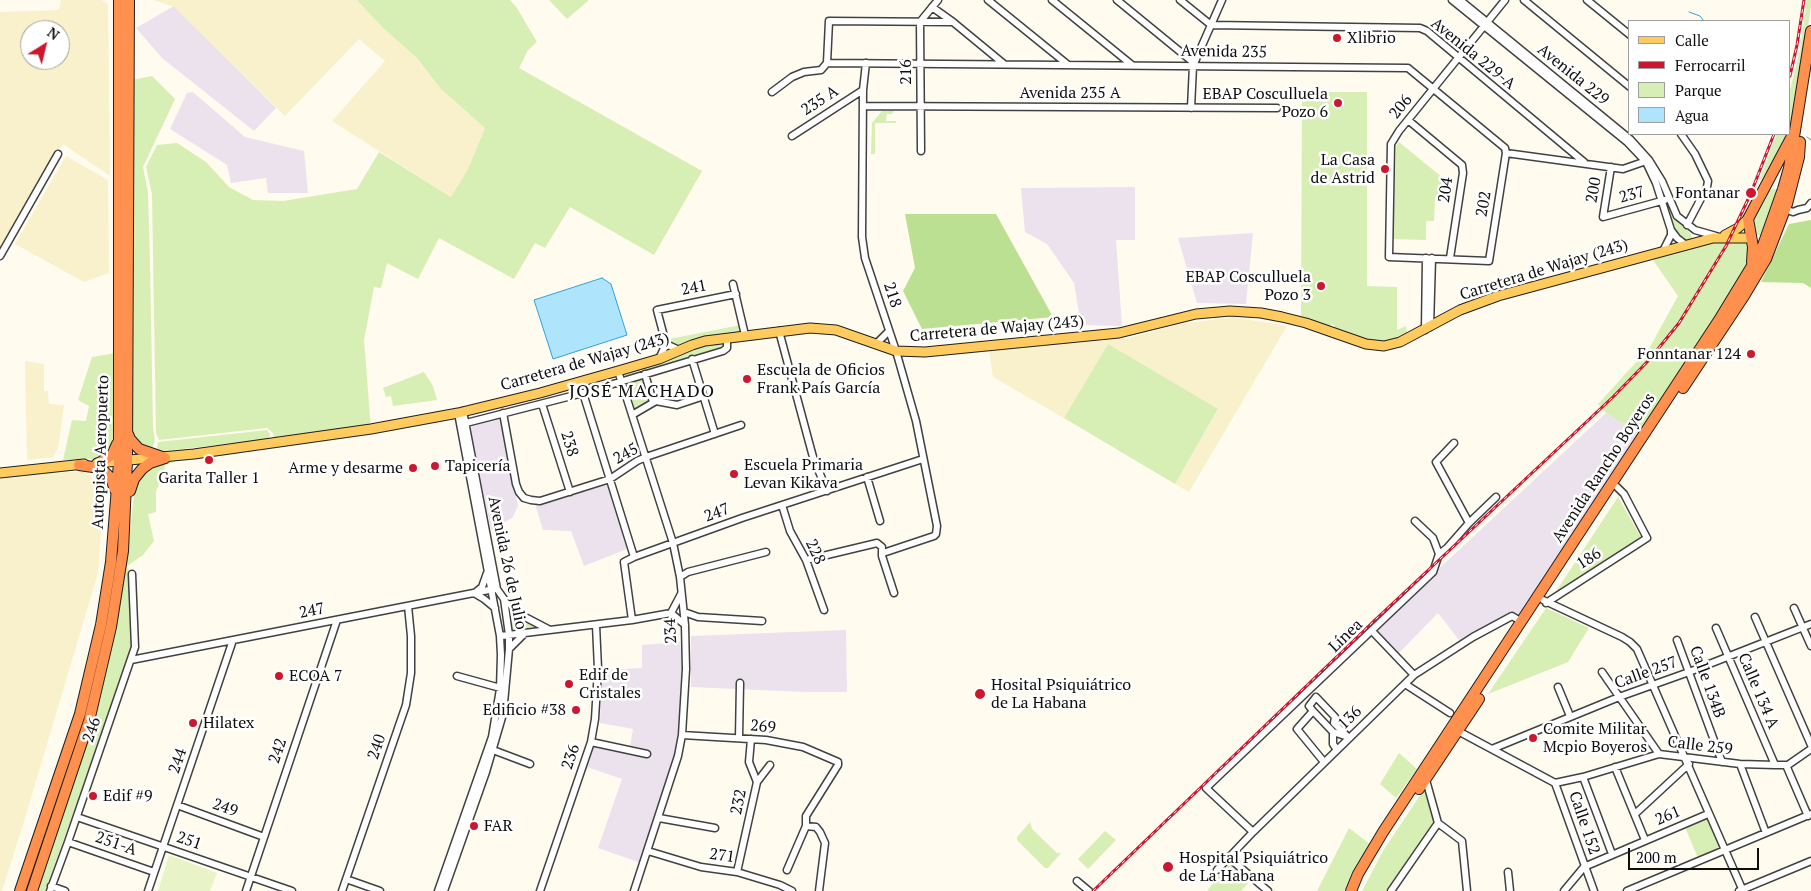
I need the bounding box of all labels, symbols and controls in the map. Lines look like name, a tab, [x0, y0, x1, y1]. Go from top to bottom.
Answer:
street label: Avenida 229-A	[1427, 14, 1519, 94]
north arrow	[20, 20, 70, 70]
legend	[1628, 20, 1791, 135]
text: N	[44, 22, 63, 44]
place label: Xlibrio	[1347, 28, 1396, 48]
text: Calle	[1675, 30, 1709, 50]
marker: Xlibrio	[1331, 32, 1343, 44]
street label: Avenida 229	[1533, 40, 1613, 110]
street label: Avenida 235	[1181, 42, 1267, 62]
text: Ferrocarril	[1675, 55, 1746, 75]
street label: 216	[896, 59, 916, 85]
text: Parque	[1675, 80, 1722, 100]
street label: 235 A	[798, 82, 842, 120]
street label: Avenida 235 A	[1019, 83, 1121, 103]
place label: EBAP Cosculluela Pozo 6	[1202, 84, 1328, 122]
street label: 206	[1385, 91, 1417, 123]
marker: EBAP Cosculluela Pozo 6	[1332, 97, 1344, 109]
text: Agua	[1675, 105, 1709, 125]
place label: La Casa de Astrid	[1311, 150, 1375, 188]
marker: La Casa de Astrid	[1379, 163, 1391, 175]
street label: 204	[1435, 176, 1457, 204]
street label: 200	[1582, 176, 1606, 204]
street label: 237	[1617, 182, 1647, 208]
place label: Fontanar	[1675, 183, 1740, 203]
marker: Fontanar	[1744, 186, 1758, 200]
street label: 202	[1472, 190, 1496, 218]
street label: Carretera de Wajay (243)	[1458, 235, 1630, 305]
place label: EBAP Cosculluela Pozo 3	[1185, 267, 1311, 305]
street label: 241	[680, 276, 708, 300]
street label: 218	[879, 280, 905, 310]
marker: EBAP Cosculluela Pozo 3	[1315, 280, 1327, 292]
street label: Carretera de Wajay (243)	[909, 312, 1085, 346]
street label: Carretera de Wajay (243)	[498, 329, 672, 395]
place label: Fonntanar 124	[1637, 344, 1741, 364]
marker: Fonntanar 124	[1745, 348, 1757, 360]
place label: Escuela de Oficios Frank País García	[757, 360, 885, 398]
marker: Escuela de Oficios Frank País García	[741, 373, 753, 385]
street label: Autopista Aeropuerto	[89, 375, 113, 529]
district label: JOSÉ MACHADO	[568, 381, 716, 403]
street label: Avenida Rancho Boyeros	[1548, 390, 1660, 546]
street label: 238	[556, 429, 582, 459]
street label: 245	[610, 439, 642, 469]
marker: Garita Taller 1	[203, 454, 215, 466]
place label: Escuela Primaria Levan Kikava	[744, 455, 863, 493]
place label: Tapicería	[445, 456, 511, 476]
place label: Arme y desarme	[288, 458, 403, 478]
marker: Tapicería	[429, 460, 441, 472]
marker: Arme y desarme	[407, 462, 419, 474]
place label: Garita Taller 1	[158, 468, 260, 488]
marker: Escuela Primaria Levan Kikava	[728, 468, 740, 480]
street label: Avenida 26 de Julio	[484, 495, 530, 631]
street label: 247	[702, 500, 732, 526]
street label: 228	[801, 536, 829, 568]
street label: 186	[1573, 544, 1605, 574]
street label: 247	[298, 599, 326, 623]
street label: Línea	[1325, 615, 1367, 657]
street label: 234	[661, 618, 681, 644]
street label: Calle 134B	[1685, 643, 1729, 721]
street label: Calle 134 A	[1733, 650, 1783, 732]
street label: Calle 257	[1612, 653, 1680, 693]
place label: Edif de Cristales	[579, 665, 641, 703]
place label: ECOA 7	[289, 666, 343, 686]
marker: ECOA 7	[273, 670, 285, 682]
place label: Hosital Psiquiátrico de La Habana	[991, 675, 1131, 713]
marker: Edif de Cristales	[563, 678, 575, 690]
marker: Hosital Psiquiátrico de La Habana	[973, 687, 987, 701]
place label: Edificio #38	[483, 700, 566, 720]
street label: 136	[1334, 702, 1366, 734]
marker: Edificio #38	[570, 704, 582, 716]
place label: Hilatex	[203, 713, 254, 733]
street label: 246	[79, 715, 105, 745]
street label: 269	[749, 716, 777, 738]
marker: Hilatex	[187, 717, 199, 729]
place label: Comite Militar Mcpio Boyeros	[1543, 719, 1647, 757]
street label: 240	[364, 732, 390, 762]
marker: Comite Militar Mcpio Boyeros	[1527, 732, 1539, 744]
street label: Calle 259	[1666, 732, 1734, 760]
street label: 242	[265, 736, 291, 766]
street label: 236	[558, 742, 584, 772]
street label: 244	[165, 746, 191, 776]
place label: Edif #9	[103, 786, 152, 806]
street label: 232	[727, 787, 751, 817]
street label: Calle 152	[1564, 789, 1604, 857]
marker: Edif #9	[87, 790, 99, 802]
street label: 249	[210, 795, 240, 821]
street label: 261	[1652, 802, 1684, 830]
place label: FAR	[484, 816, 513, 836]
marker: FAR	[468, 820, 480, 832]
street label: 251-A	[93, 828, 139, 860]
street label: 251	[174, 828, 204, 854]
scale bar	[1631, 838, 1762, 870]
street label: 271	[708, 845, 736, 867]
text: 200 m	[1636, 847, 1677, 867]
place label: Hospital Psiquiátrico de La Habana	[1179, 848, 1328, 886]
marker: Hospital Psiquiátrico de La Habana	[1161, 860, 1175, 874]

